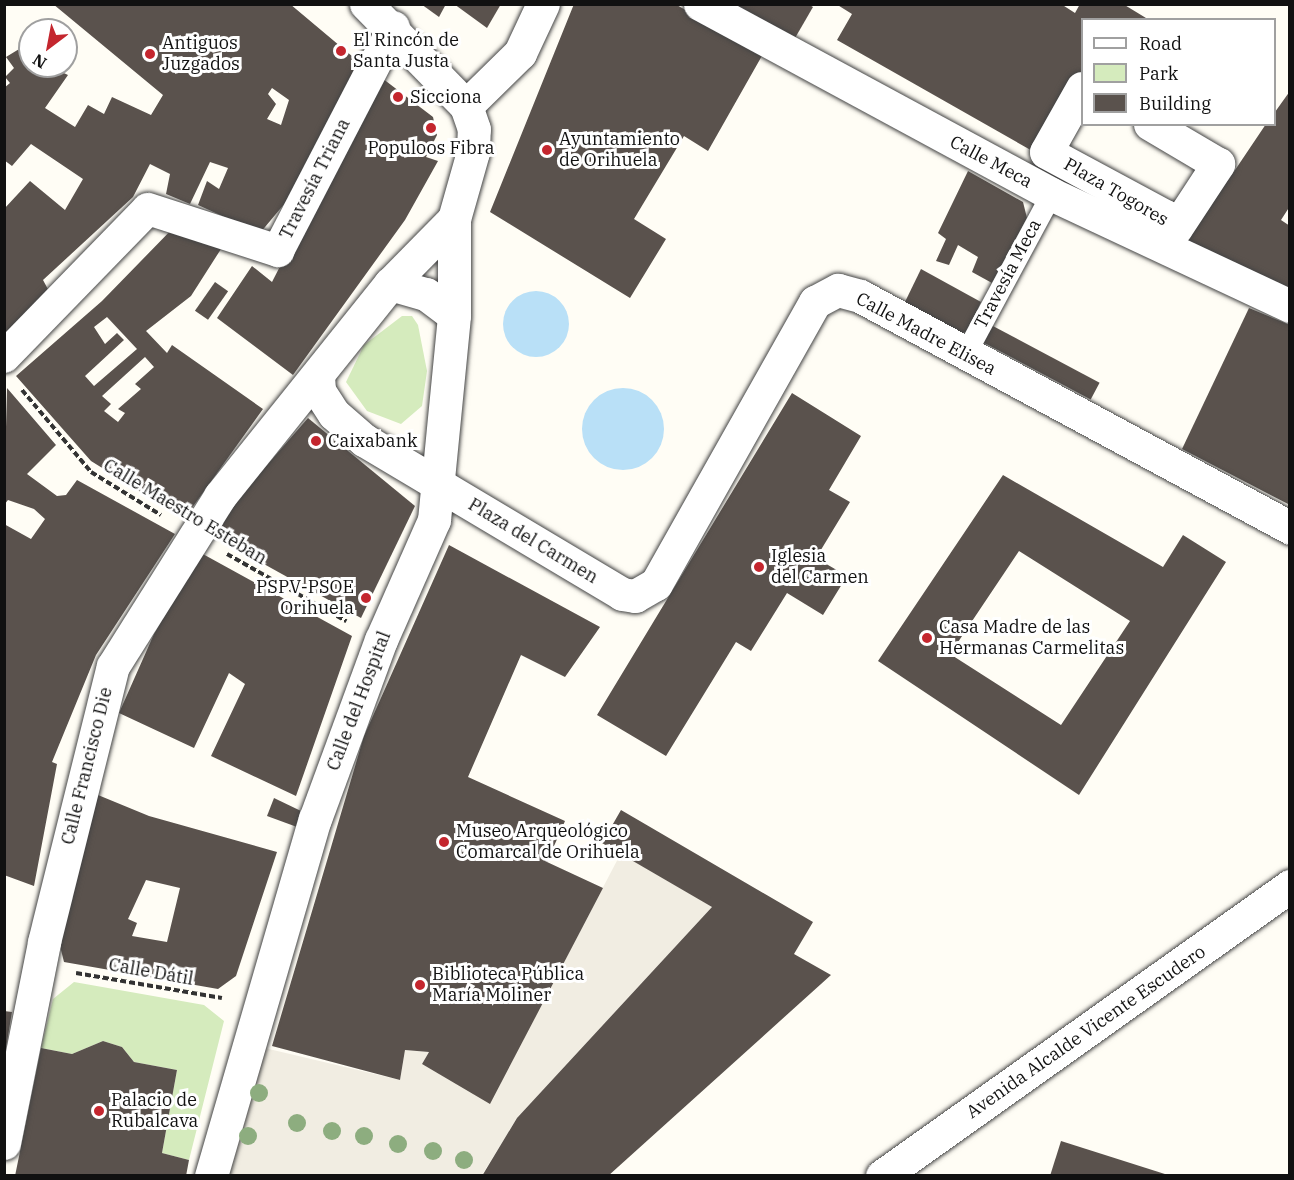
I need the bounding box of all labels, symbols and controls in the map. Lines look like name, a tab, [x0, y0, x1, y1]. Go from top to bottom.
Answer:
north arrow	[18, 18, 78, 78]
legend	[1081, 18, 1276, 126]
place label: El Rincón de Santa Justa	[353, 30, 459, 72]
text: Road	[1139, 32, 1182, 55]
place label: Antiguos Juzgados	[162, 33, 240, 76]
marker: El Rincón de Santa Justa	[334, 44, 348, 58]
marker: Antiguos Juzgados	[143, 47, 157, 61]
text: N	[29, 50, 50, 73]
text: Park	[1139, 62, 1178, 85]
place label: Sicciona	[410, 86, 482, 108]
marker: Sicciona	[391, 90, 405, 104]
text: Building	[1139, 92, 1211, 115]
street label: Travesía Triana	[275, 115, 355, 243]
marker: Populoos Fibra	[424, 121, 438, 135]
place label: Ayuntamiento de Orihuela	[559, 129, 680, 172]
street label: Calle Meca	[946, 131, 1036, 193]
place label: Populoos Fibra	[367, 137, 495, 159]
marker: Ayuntamiento de Orihuela	[540, 143, 554, 157]
street label: Plaza Togores	[1060, 153, 1172, 231]
street label: Travesía Meca	[970, 216, 1046, 332]
street label: Calle Madre Elisea	[852, 288, 1000, 380]
place label: Caixabank	[328, 430, 418, 452]
marker: Caixabank	[309, 434, 323, 448]
street label: Calle Maestro Esteban	[99, 455, 271, 569]
street label: Plaza del Carmen	[464, 494, 602, 588]
place label: Iglesia del Carmen	[771, 546, 869, 588]
marker: Iglesia del Carmen	[752, 560, 766, 574]
place label: PSPV-PSOE Orihuela	[256, 577, 354, 620]
marker: PSPV-PSOE Orihuela	[359, 591, 373, 605]
place label: Casa Madre de las Hermanas Carmelitas	[939, 617, 1124, 660]
street label: Calle del Hospital	[322, 628, 396, 774]
marker: Casa Madre de las Hermanas Carmelitas	[920, 631, 934, 645]
street label: Calle Francisco Die	[57, 685, 117, 847]
place label: Museo Arqueológico Comarcal de Orihuela	[456, 821, 640, 864]
marker: Museo Arqueológico Comarcal de Orihuela	[437, 835, 451, 849]
street label: Avenida Alcalde Vicente Escudero	[962, 941, 1210, 1123]
street label: Calle Dátil	[107, 954, 195, 990]
place label: Biblioteca Pública María Moliner	[432, 964, 584, 1006]
marker: Biblioteca Pública María Moliner	[413, 978, 427, 992]
place label: Palacio de Rubalcava	[111, 1090, 198, 1132]
marker: Palacio de Rubalcava	[92, 1104, 106, 1118]

